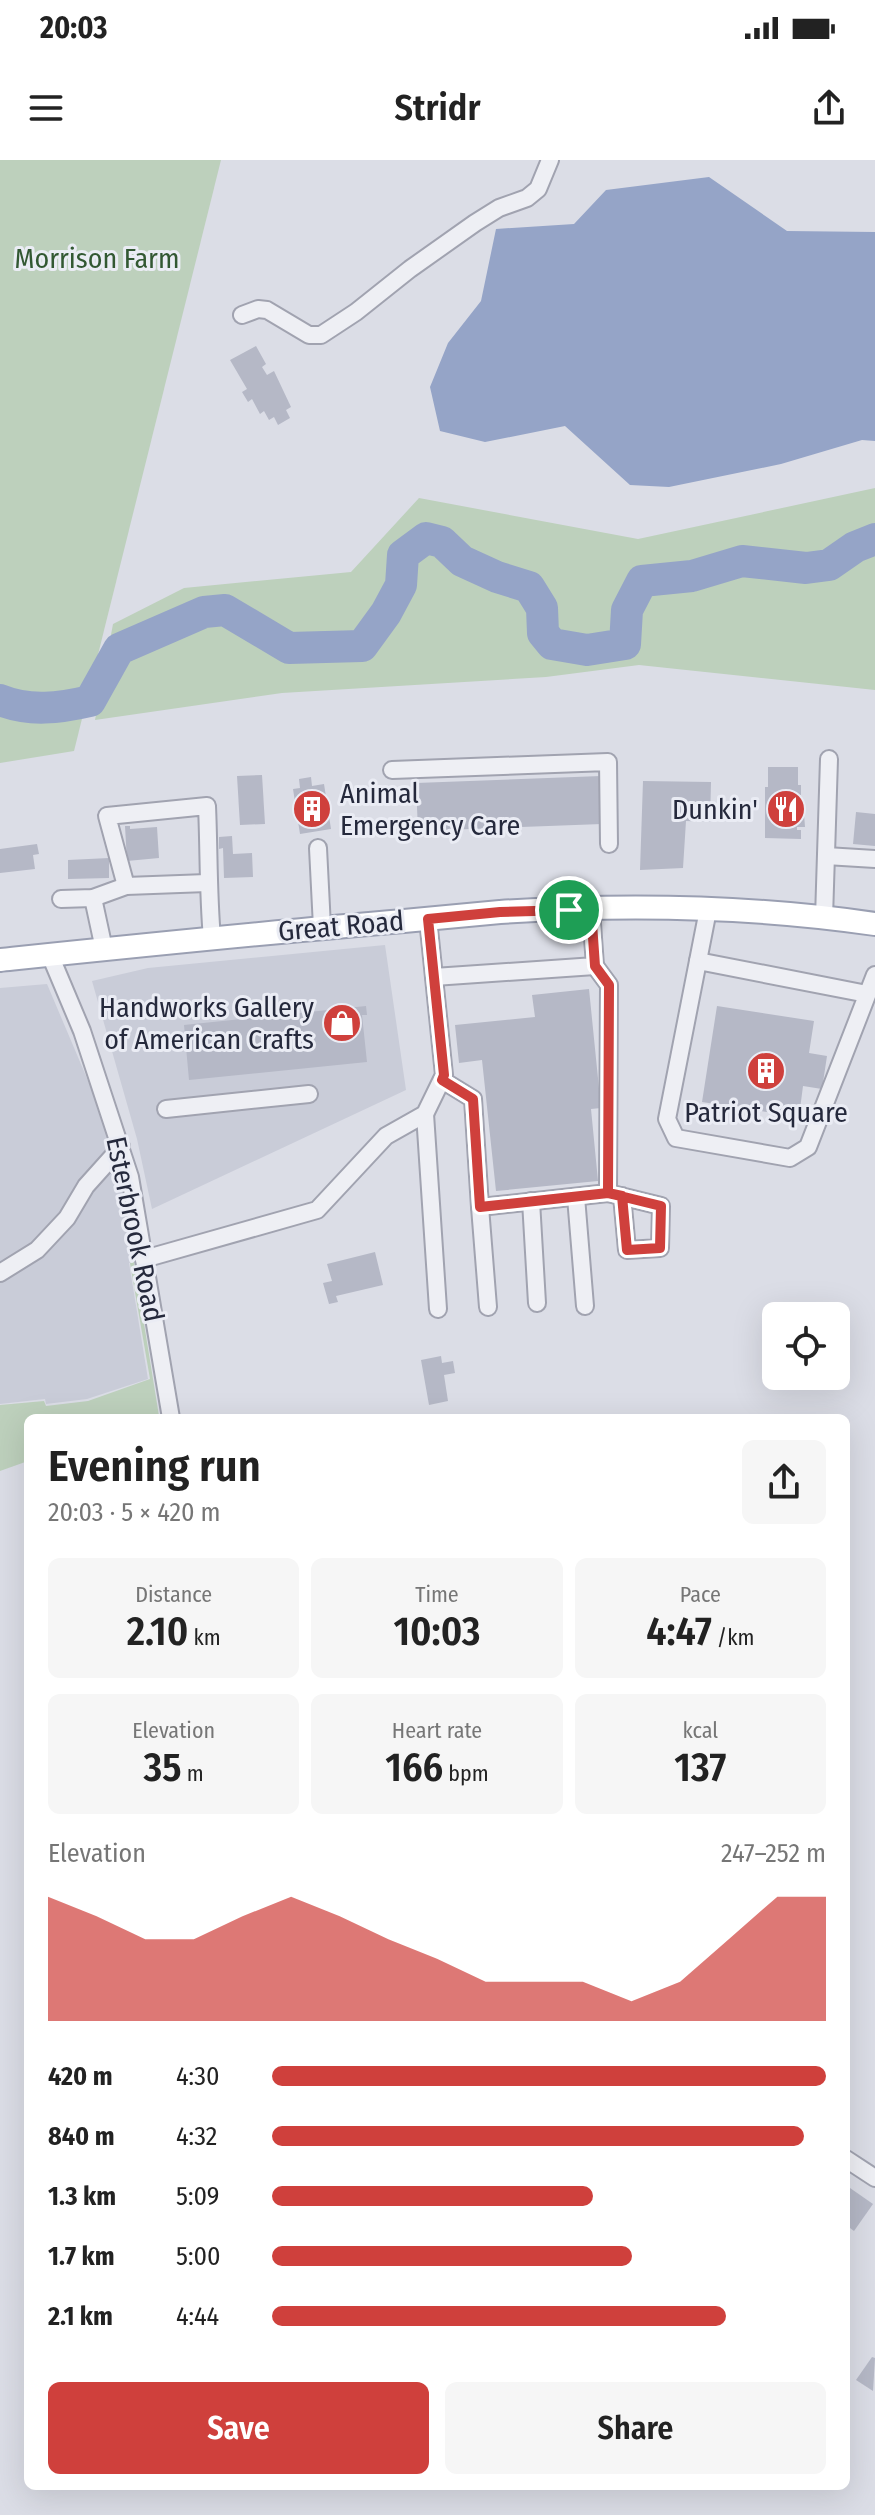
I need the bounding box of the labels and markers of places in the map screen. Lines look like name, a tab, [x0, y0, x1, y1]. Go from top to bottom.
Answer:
place label: Animal Emergency Care	[340, 777, 520, 842]
building icon: Animal Emergency Care	[291, 788, 333, 830]
restaurant icon: Dunkin'	[765, 788, 807, 830]
place label: Dunkin'	[672, 793, 758, 826]
pin	[535, 876, 603, 944]
place label: Handworks Gallery of American Crafts	[99, 991, 315, 1056]
shop icon: Handworks Gallery of American Crafts	[321, 1002, 363, 1044]
building icon: Patriot Square	[745, 1050, 787, 1092]
place label: Patriot Square	[684, 1096, 848, 1129]

